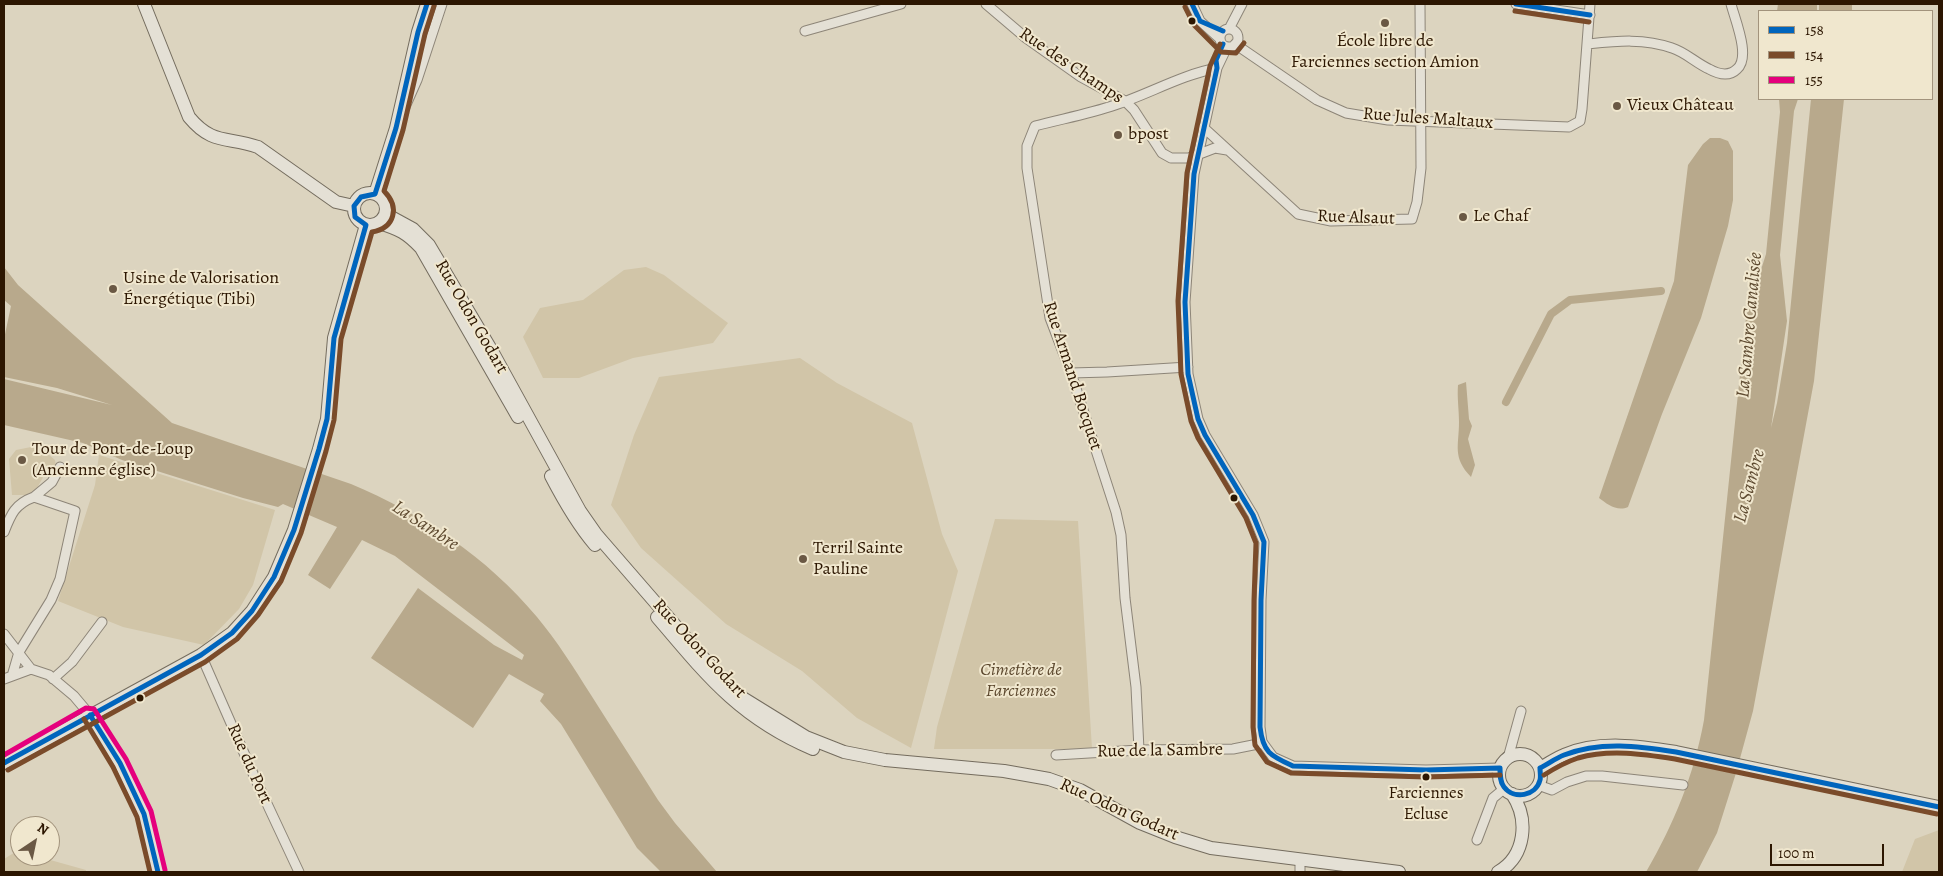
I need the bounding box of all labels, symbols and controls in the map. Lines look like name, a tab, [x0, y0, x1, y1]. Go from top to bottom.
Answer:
legend	[1758, 10, 1933, 100]
unlabelled marker	[1187, 16, 1197, 26]
marker: École libre de Farciennes section Amion	[1379, 17, 1391, 29]
text: 158	[1805, 20, 1824, 40]
street label: Rue des Champs	[1015, 23, 1127, 109]
place label: École libre de Farciennes section Amion	[1291, 31, 1479, 74]
text: 154	[1805, 45, 1823, 65]
text: 155	[1805, 70, 1823, 90]
place label: Vieux Château	[1627, 95, 1734, 117]
marker: Vieux Château	[1611, 100, 1623, 112]
street label: Rue Jules Maltaux	[1362, 104, 1494, 134]
place label: bpost	[1128, 124, 1169, 146]
marker: bpost	[1112, 129, 1124, 141]
street label: Rue Alsaut	[1317, 206, 1395, 230]
place label: Le Chaf	[1473, 206, 1529, 228]
marker: Le Chaf	[1457, 211, 1469, 223]
water label: La Sambre Canalisée	[1732, 251, 1768, 399]
street label: Rue Odon Godart	[430, 256, 512, 378]
place label: Usine de Valorisation Énergétique (Tibi)	[123, 268, 279, 310]
marker: Usine de Valorisation Énergétique (Tibi)	[107, 283, 119, 295]
street label: Rue Armand Bocquet	[1038, 299, 1106, 453]
place label: Tour de Pont-de-Loup (Ancienne église)	[32, 439, 193, 482]
water label: La Sambre	[1729, 447, 1771, 525]
marker: Tour de Pont-de-Loup (Ancienne église)	[16, 454, 28, 466]
unlabelled marker	[1229, 493, 1239, 503]
water label: La Sambre	[387, 496, 463, 556]
place label: Terril Sainte Pauline	[813, 538, 903, 580]
marker: Terril Sainte Pauline	[797, 553, 809, 565]
street label: Rue Odon Godart	[648, 595, 750, 703]
park label: Cimetière de Farciennes	[980, 660, 1062, 702]
unlabelled marker	[135, 693, 145, 703]
street label: Rue du Port	[222, 720, 276, 808]
street label: Rue de la Sambre	[1097, 739, 1223, 763]
marker: Farciennes Ecluse	[1421, 772, 1431, 782]
street label: Rue Odon Godart	[1056, 774, 1182, 846]
place label: Farciennes Ecluse	[1389, 784, 1463, 824]
north arrow	[10, 816, 60, 866]
text: N	[34, 818, 53, 840]
scale bar	[1773, 834, 1887, 866]
text: 100 m	[1778, 843, 1815, 863]

